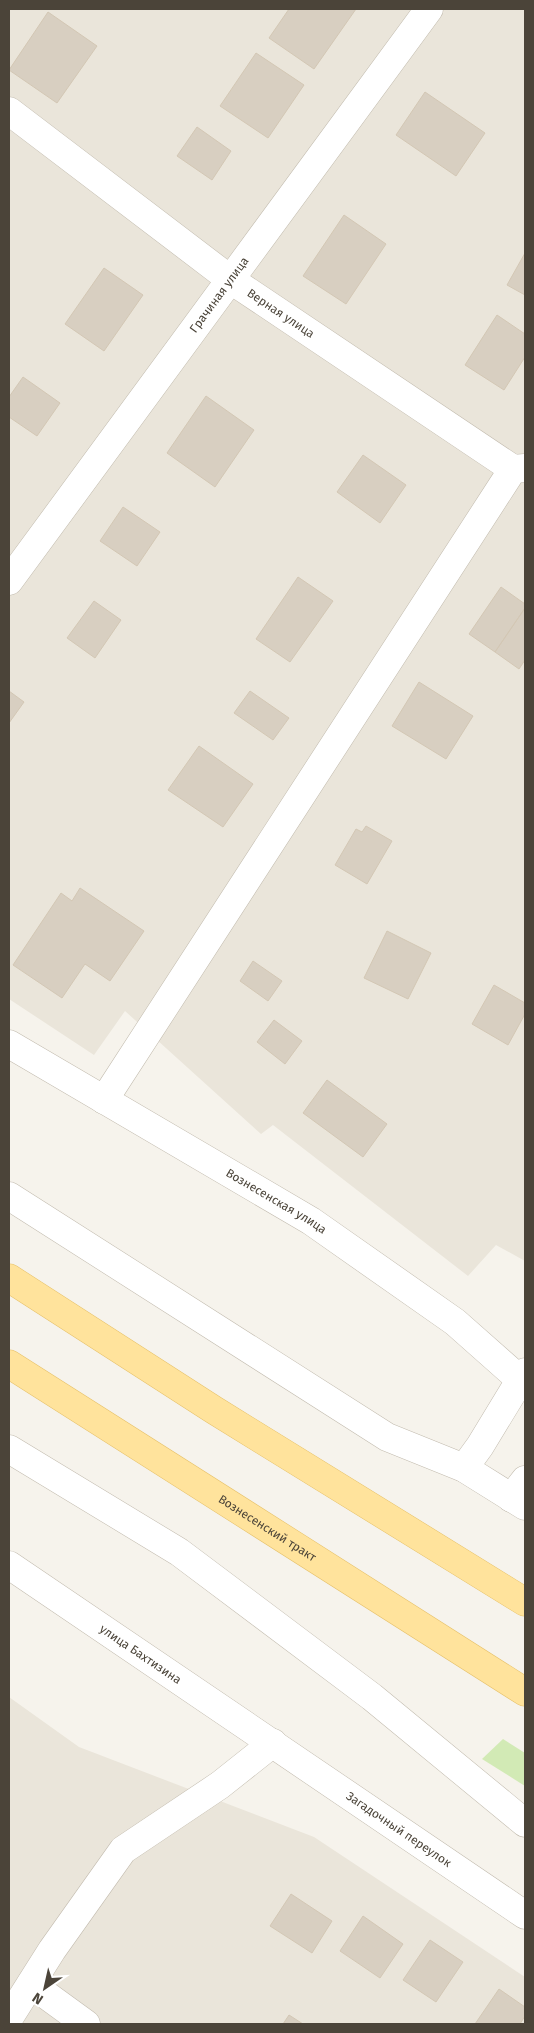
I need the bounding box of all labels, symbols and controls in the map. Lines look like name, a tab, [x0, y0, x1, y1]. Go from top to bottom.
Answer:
street label: Грачиная улица	[187, 254, 252, 335]
street label: Верная улица	[245, 286, 317, 341]
street label: Вознесенская улица	[224, 1166, 329, 1237]
street label: Вознесенский тракт	[216, 1492, 319, 1565]
street label: улица Бахтизина	[97, 1622, 184, 1687]
street label: Загадочный переулок	[344, 1789, 455, 1870]
north arrow	[20, 1963, 70, 2013]
text: N	[29, 1989, 47, 2008]

